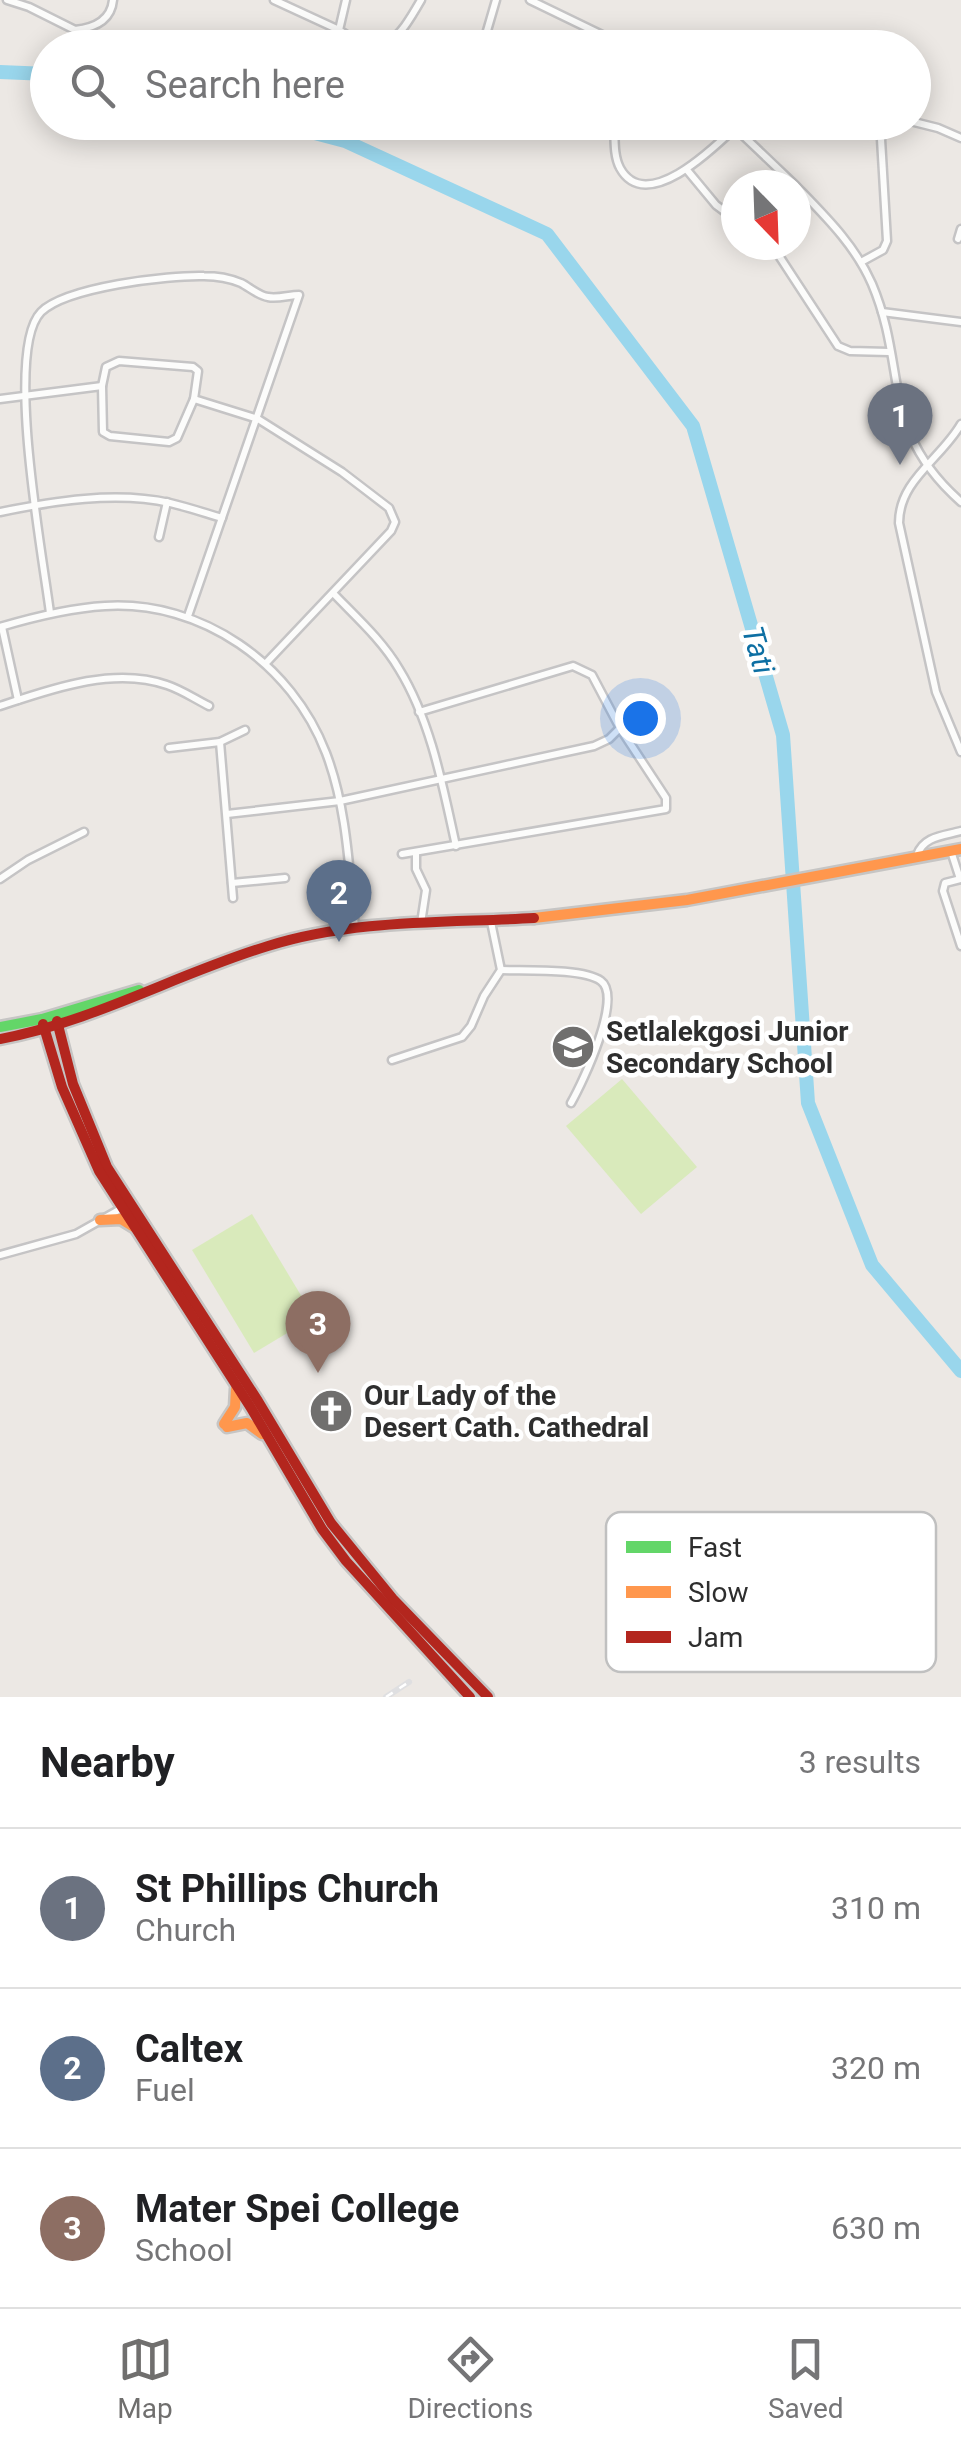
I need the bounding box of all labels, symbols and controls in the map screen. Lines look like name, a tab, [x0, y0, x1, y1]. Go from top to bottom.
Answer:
search box	[30, 30, 931, 140]
icon: search	[65, 58, 120, 113]
text: Search here	[145, 63, 345, 107]
north arrow	[721, 170, 811, 260]
pin: 1	[868, 382, 932, 465]
water label: Tati	[735, 622, 782, 679]
your location	[615, 693, 666, 744]
pin: 2	[306, 860, 372, 942]
place label: Setlalekgosi Junior Secondary School	[606, 1015, 848, 1080]
school or university icon: Setlalekgosi Junior Secondary School	[550, 1024, 596, 1070]
pin: 3	[286, 1290, 350, 1373]
place label: Our Lady of the Desert Cath. Cathedral	[364, 1379, 649, 1444]
church icon: Our Lady of the Desert Cath. Cathedral	[308, 1388, 354, 1434]
legend	[606, 1512, 936, 1672]
text: Fast	[688, 1531, 742, 1564]
text: Slow	[688, 1576, 748, 1609]
text: Jam	[688, 1621, 743, 1654]
text: Nearby	[40, 1738, 175, 1787]
text: 3 results	[799, 1743, 921, 1781]
text: St Phillips Church	[135, 1867, 439, 1911]
text: 1	[63, 1889, 82, 1927]
text: 310 m	[831, 1889, 921, 1927]
text: Church	[135, 1911, 236, 1949]
text: Caltex	[135, 2027, 243, 2071]
text: 2	[63, 2049, 82, 2087]
text: 320 m	[831, 2049, 921, 2087]
text: Fuel	[135, 2071, 195, 2109]
text: Mater Spei College	[135, 2187, 459, 2231]
text: 3	[63, 2209, 82, 2247]
text: 630 m	[831, 2209, 921, 2247]
text: School	[135, 2231, 233, 2269]
tab: Map	[117, 2332, 173, 2425]
tab: Directions	[407, 2332, 533, 2425]
tab: Saved	[768, 2332, 844, 2425]

